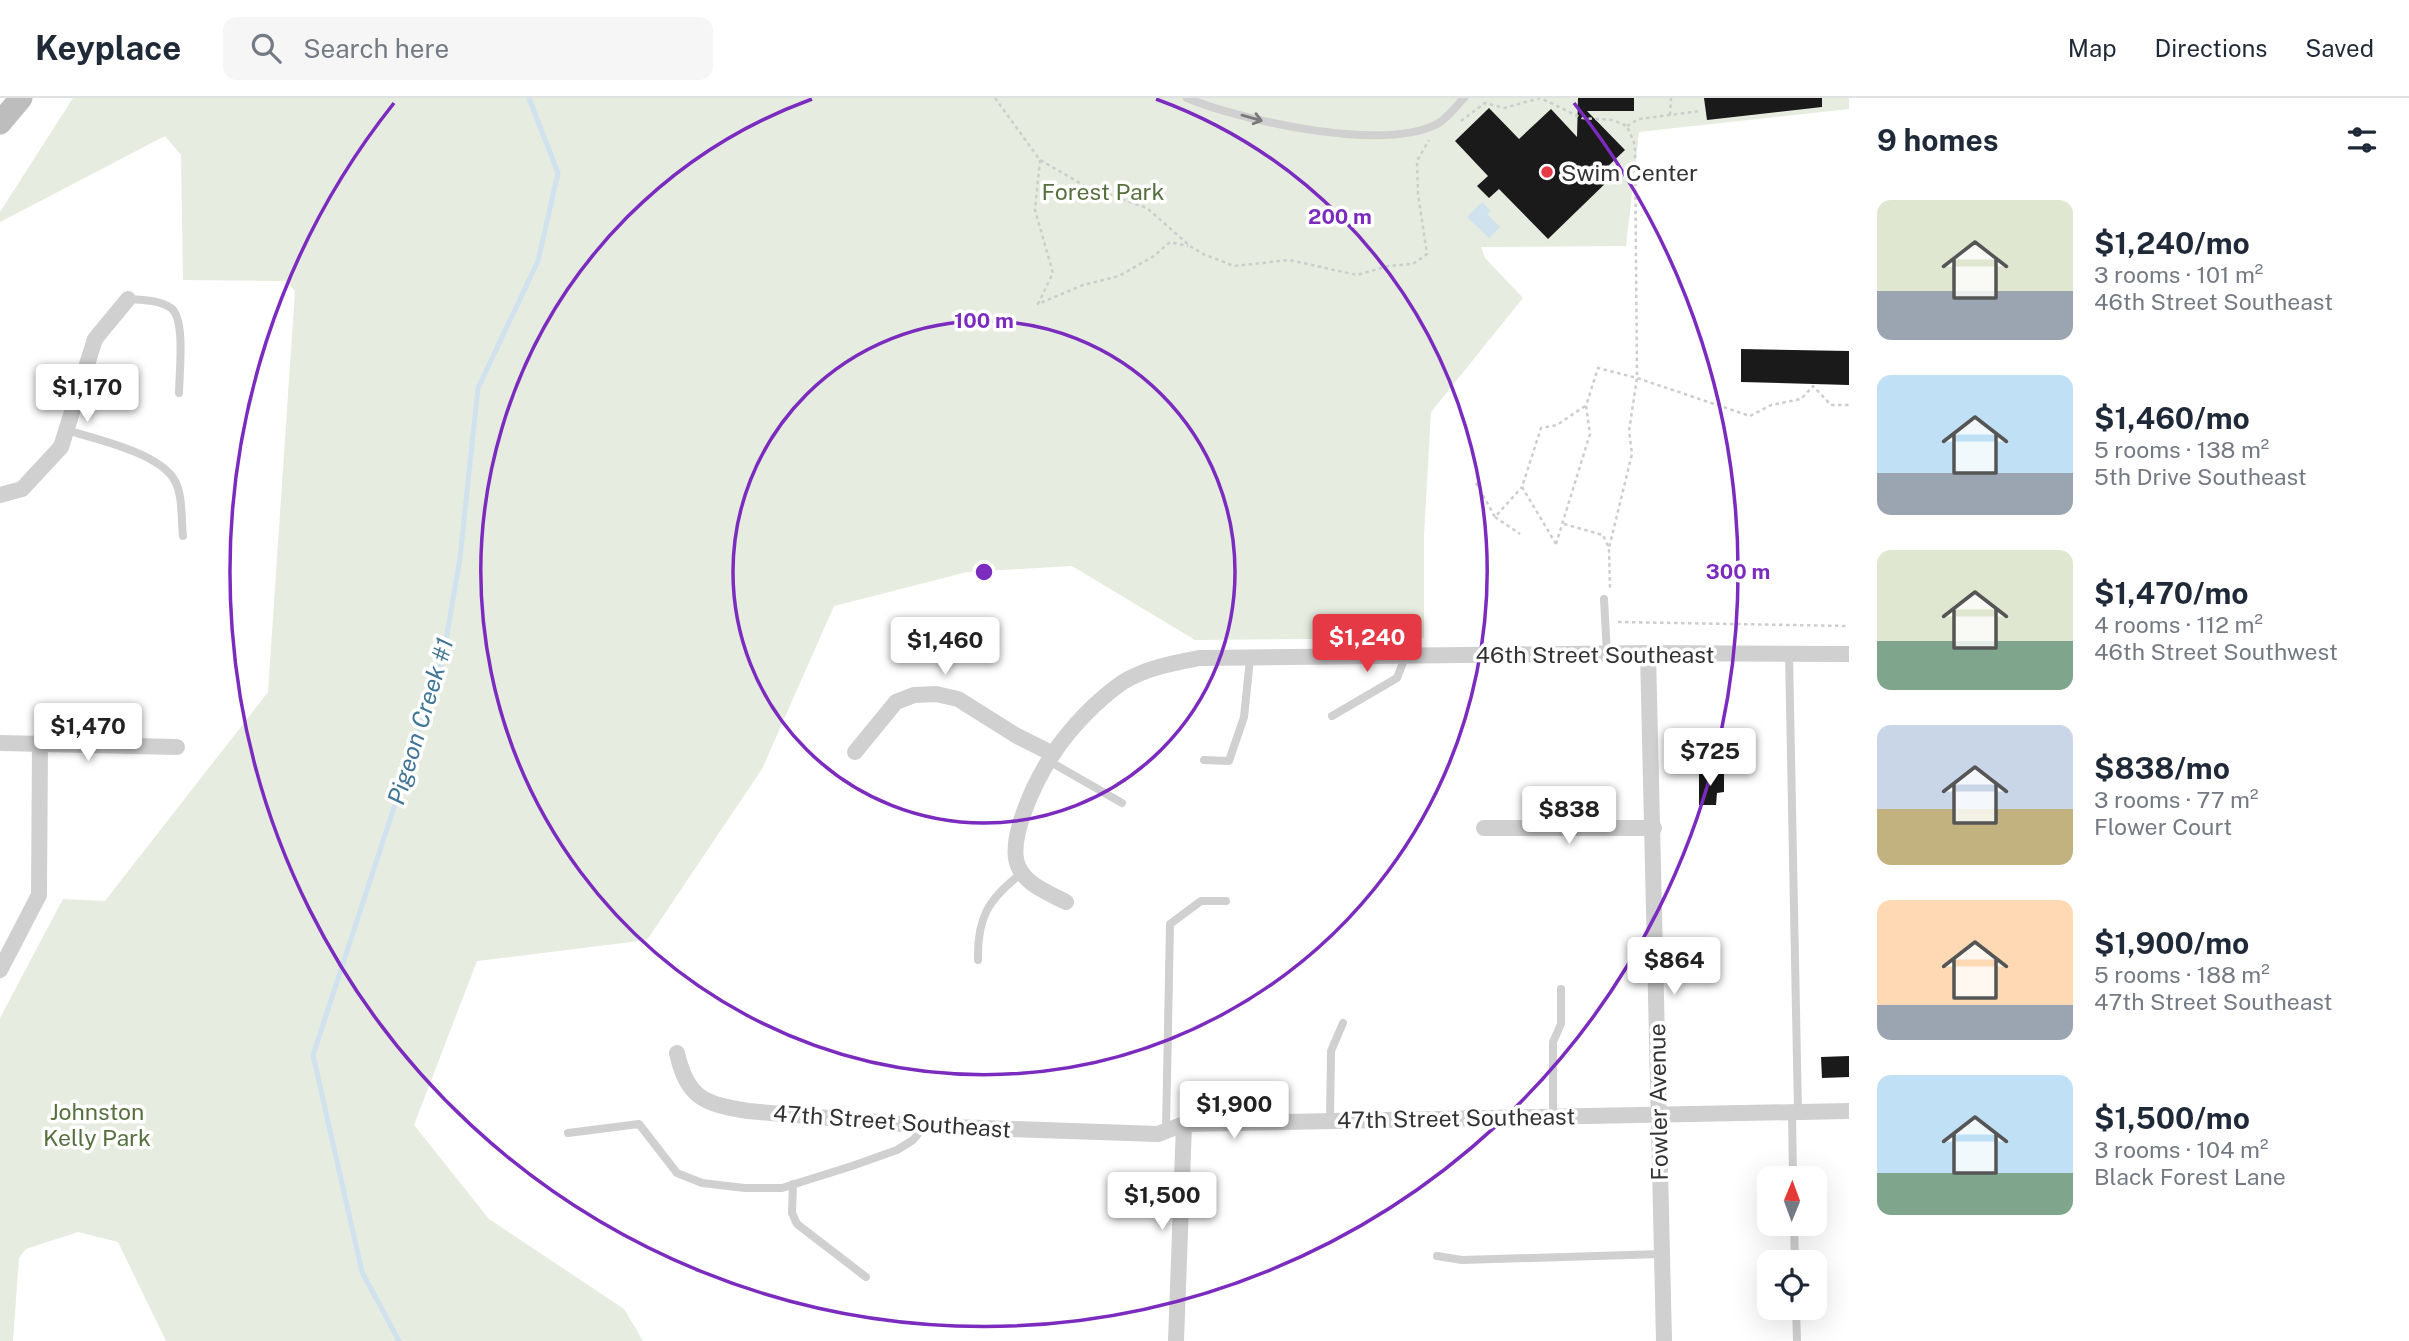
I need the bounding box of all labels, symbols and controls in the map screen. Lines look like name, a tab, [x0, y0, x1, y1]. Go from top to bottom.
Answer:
search box	[223, 17, 713, 80]
text: Keyplace	[35, 29, 181, 67]
icon: search	[247, 29, 285, 67]
text: Search here	[303, 33, 449, 64]
text: Map	[2068, 34, 2117, 62]
text: Directions	[2155, 34, 2267, 62]
text: Saved	[2305, 34, 2374, 62]
one-way arrow	[1241, 112, 1263, 125]
icon: filters	[2343, 121, 2381, 159]
text: 9 homes	[1877, 122, 1999, 158]
place label: Swim Center	[1561, 159, 1698, 186]
marker: Swim Center	[1539, 164, 1555, 180]
park label: Forest Park	[1041, 178, 1165, 205]
text: 200 m	[1308, 204, 1372, 229]
text: $1,240/mo	[2094, 225, 2250, 261]
icon: home	[1933, 228, 2017, 312]
text: 3 rooms · 101 m²	[2094, 261, 2263, 288]
text: 46th Street Southeast	[2094, 288, 2333, 315]
text: 100 m	[954, 308, 1014, 333]
pin: $1,170	[30, 364, 144, 424]
text: $1,170	[52, 373, 122, 400]
text: $1,460/mo	[2094, 400, 2250, 436]
icon: home	[1933, 403, 2017, 487]
text: 5 rooms · 138 m²	[2094, 436, 2269, 463]
text: 5th Drive Southeast	[2094, 463, 2307, 490]
text: 300 m	[1706, 559, 1770, 584]
centre of rings	[972, 560, 996, 584]
text: $1,470/mo	[2094, 575, 2249, 611]
icon: home	[1933, 578, 2017, 662]
text: 4 rooms · 112 m²	[2094, 611, 2263, 638]
pin: $1,240	[1310, 614, 1424, 674]
pin: $1,460	[888, 618, 1002, 677]
text: $1,240	[1329, 623, 1405, 650]
text: $1,460	[907, 626, 983, 653]
water label: Pigeon Creek #1	[381, 634, 459, 808]
text: 46th Street Southwest	[2094, 638, 2338, 665]
street label: 46th Street Southeast	[1475, 641, 1715, 668]
pin: $1,470	[31, 704, 145, 763]
text: $1,470	[50, 712, 126, 739]
pin: $725	[1669, 728, 1751, 788]
text: $725	[1680, 737, 1740, 764]
text: $838/mo	[2094, 750, 2230, 786]
icon: home	[1933, 753, 2017, 837]
pin: $838	[1528, 786, 1610, 846]
text: 3 rooms · 77 m²	[2094, 786, 2258, 813]
text: $838	[1538, 795, 1600, 822]
text: Flower Court	[2094, 813, 2232, 840]
text: $1,900/mo	[2094, 925, 2249, 961]
icon: home	[1933, 928, 2017, 1012]
pin: $864	[1633, 937, 1715, 997]
text: $864	[1643, 946, 1705, 973]
text: 5 rooms · 188 m²	[2094, 961, 2270, 988]
text: 47th Street Southeast	[2094, 988, 2333, 1015]
street label: Fowler Avenue	[1643, 1023, 1673, 1181]
pin: $1,900	[1177, 1082, 1291, 1141]
text: $1,900	[1196, 1090, 1272, 1117]
park label: Johnston Kelly Park	[43, 1098, 151, 1151]
street label: 47th Street Southeast	[772, 1099, 1012, 1143]
text: $1,500/mo	[2094, 1100, 2250, 1136]
street label: 47th Street Southeast	[1336, 1102, 1576, 1134]
icon: home	[1933, 1103, 2017, 1187]
text: 3 rooms · 104 m²	[2094, 1136, 2268, 1163]
text: Black Forest Lane	[2094, 1163, 2286, 1190]
north arrow	[1757, 1166, 1827, 1236]
map controls	[1757, 1166, 1827, 1320]
pin: $1,500	[1105, 1172, 1219, 1232]
text: $1,500	[1124, 1181, 1200, 1208]
button: locate	[1757, 1250, 1827, 1320]

